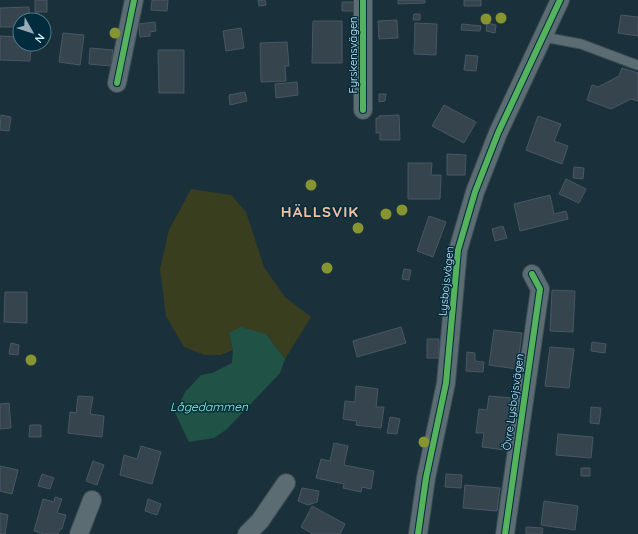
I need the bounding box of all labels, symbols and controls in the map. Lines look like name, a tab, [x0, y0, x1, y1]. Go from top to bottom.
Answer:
north arrow	[12, 12, 52, 52]
street label: Fyrskensvägen	[346, 17, 360, 93]
text: N	[32, 31, 48, 46]
district label: HÄLLSVIK	[281, 202, 359, 221]
street label: Lysbojsvägen	[435, 245, 457, 317]
street label: Övre Lysbojsvägen	[499, 353, 527, 451]
water label: Lågedammen	[170, 399, 249, 414]

